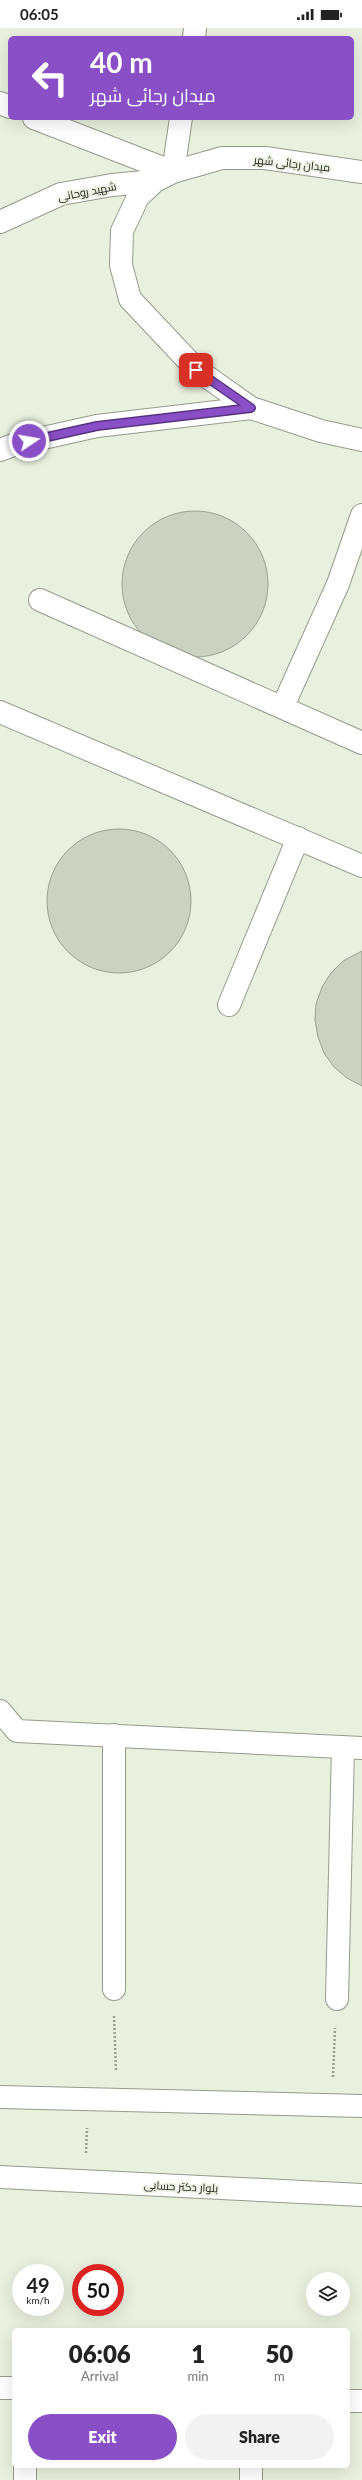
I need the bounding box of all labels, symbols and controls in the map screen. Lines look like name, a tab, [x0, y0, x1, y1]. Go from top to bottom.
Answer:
text: 06:05	[20, 5, 59, 23]
text: 40 m	[90, 45, 153, 79]
icon: left	[24, 52, 76, 104]
text: میدان رجائی شهر	[90, 84, 215, 106]
street label: میدان رجائی شهر	[252, 152, 331, 174]
street label: شهید روحانی	[57, 179, 117, 204]
pin	[179, 353, 213, 387]
icon: arrive	[185, 359, 207, 381]
position arrow	[8, 420, 50, 462]
street label: بلوار دکتر حسابی	[143, 2178, 219, 2195]
speed limit sign: 50	[72, 2264, 124, 2316]
map controls	[306, 2272, 350, 2316]
button: layers	[306, 2272, 350, 2316]
text: 49	[26, 2273, 50, 2297]
text: km/h	[26, 2294, 50, 2306]
text: 06:06	[69, 2339, 131, 2368]
text: 1	[191, 2339, 205, 2368]
text: 50	[265, 2339, 293, 2368]
text: Arrival	[81, 2368, 119, 2384]
text: min	[188, 2368, 209, 2384]
text: m	[274, 2368, 285, 2384]
button: Exit	[28, 2414, 177, 2460]
button: Share	[185, 2414, 334, 2460]

